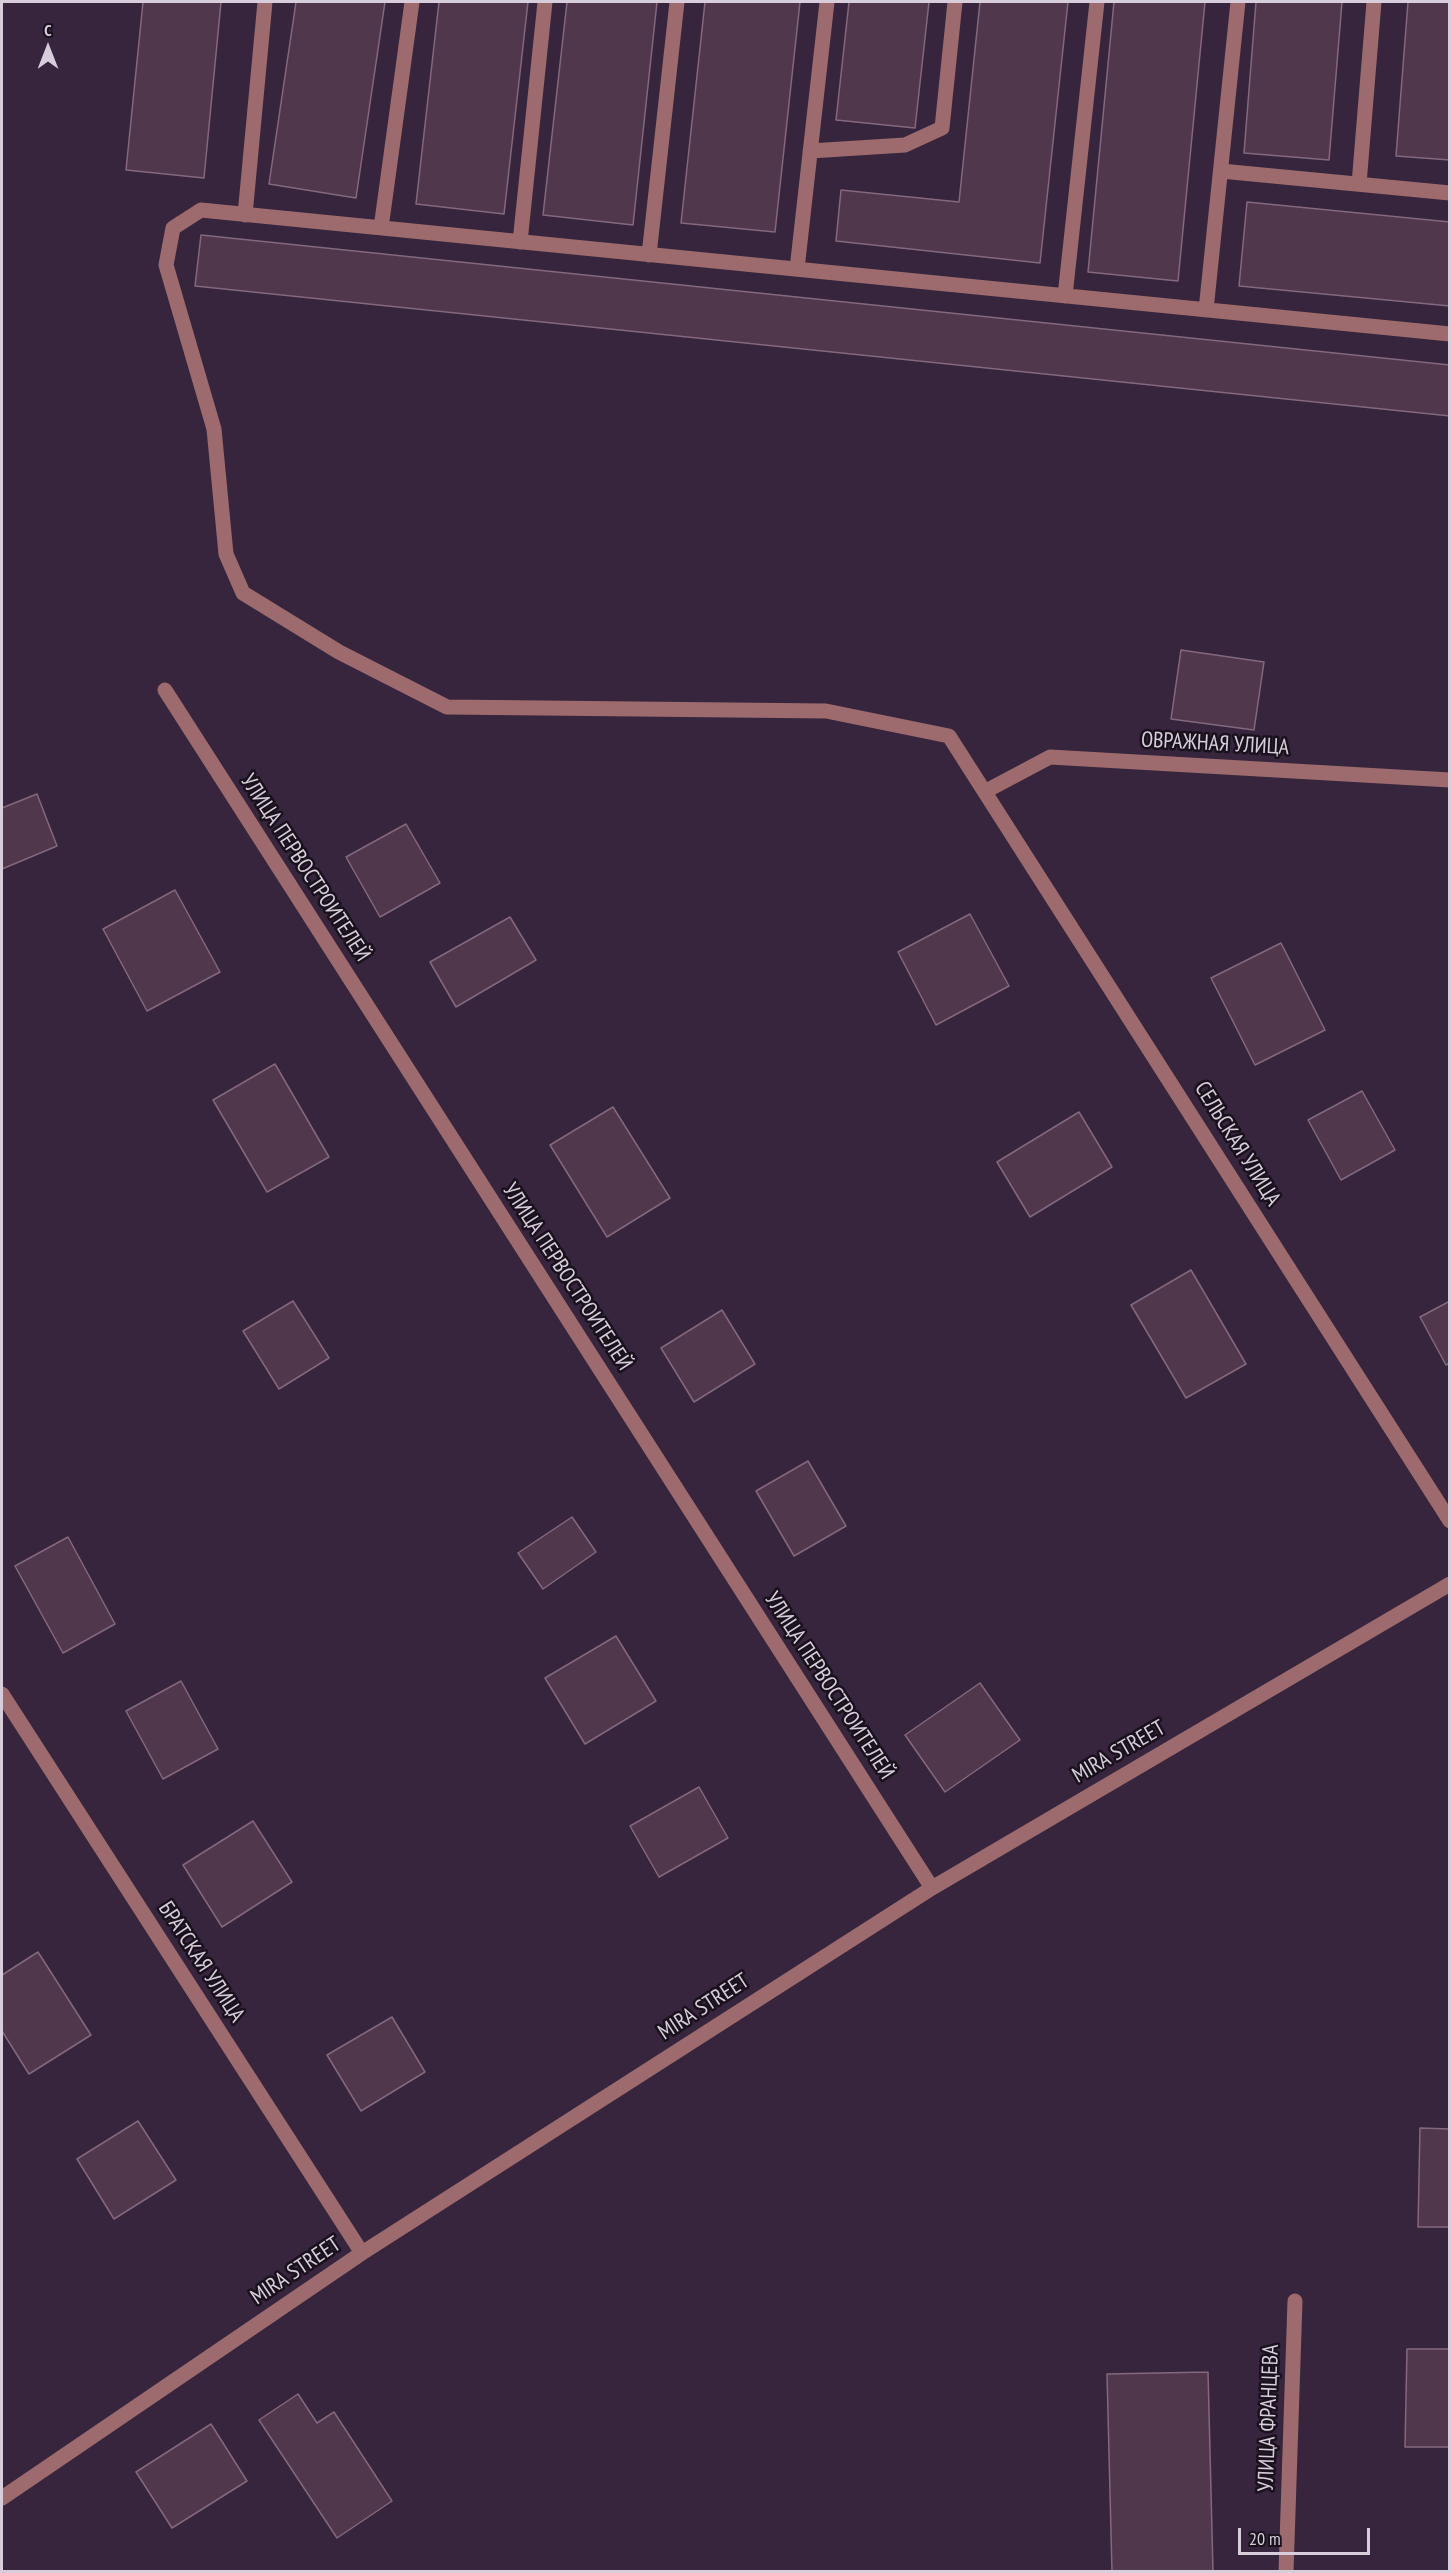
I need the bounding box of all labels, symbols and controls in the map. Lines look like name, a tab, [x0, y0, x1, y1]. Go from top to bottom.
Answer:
north arrow	[18, 18, 78, 78]
text: С	[44, 20, 52, 40]
street label: ОВРАЖНАЯ УЛИЦА	[1140, 727, 1290, 761]
street label: УЛИЦА ПЕРВОСТРОИТЕЛЕЙ	[235, 769, 375, 967]
street label: СЕЛЬСКАЯ УЛИЦА	[1188, 1077, 1286, 1211]
street label: УЛИЦА ПЕРВОСТРОИТЕЛЕЙ	[497, 1178, 637, 1376]
street label: УЛИЦА ПЕРВОСТРОИТЕЛЕЙ	[759, 1587, 899, 1785]
street label: MIRA STREET	[1068, 1715, 1170, 1789]
street label: БРАТСКАЯ УЛИЦА	[152, 1897, 250, 2027]
street label: MIRA STREET	[654, 1968, 754, 2046]
street label: MIRA STREET	[246, 2231, 346, 2311]
street label: УЛИЦА ФРАНЦЕВА	[1253, 2344, 1285, 2492]
scale bar	[1241, 2516, 1373, 2554]
text: 20 m	[1249, 2527, 1281, 2550]

